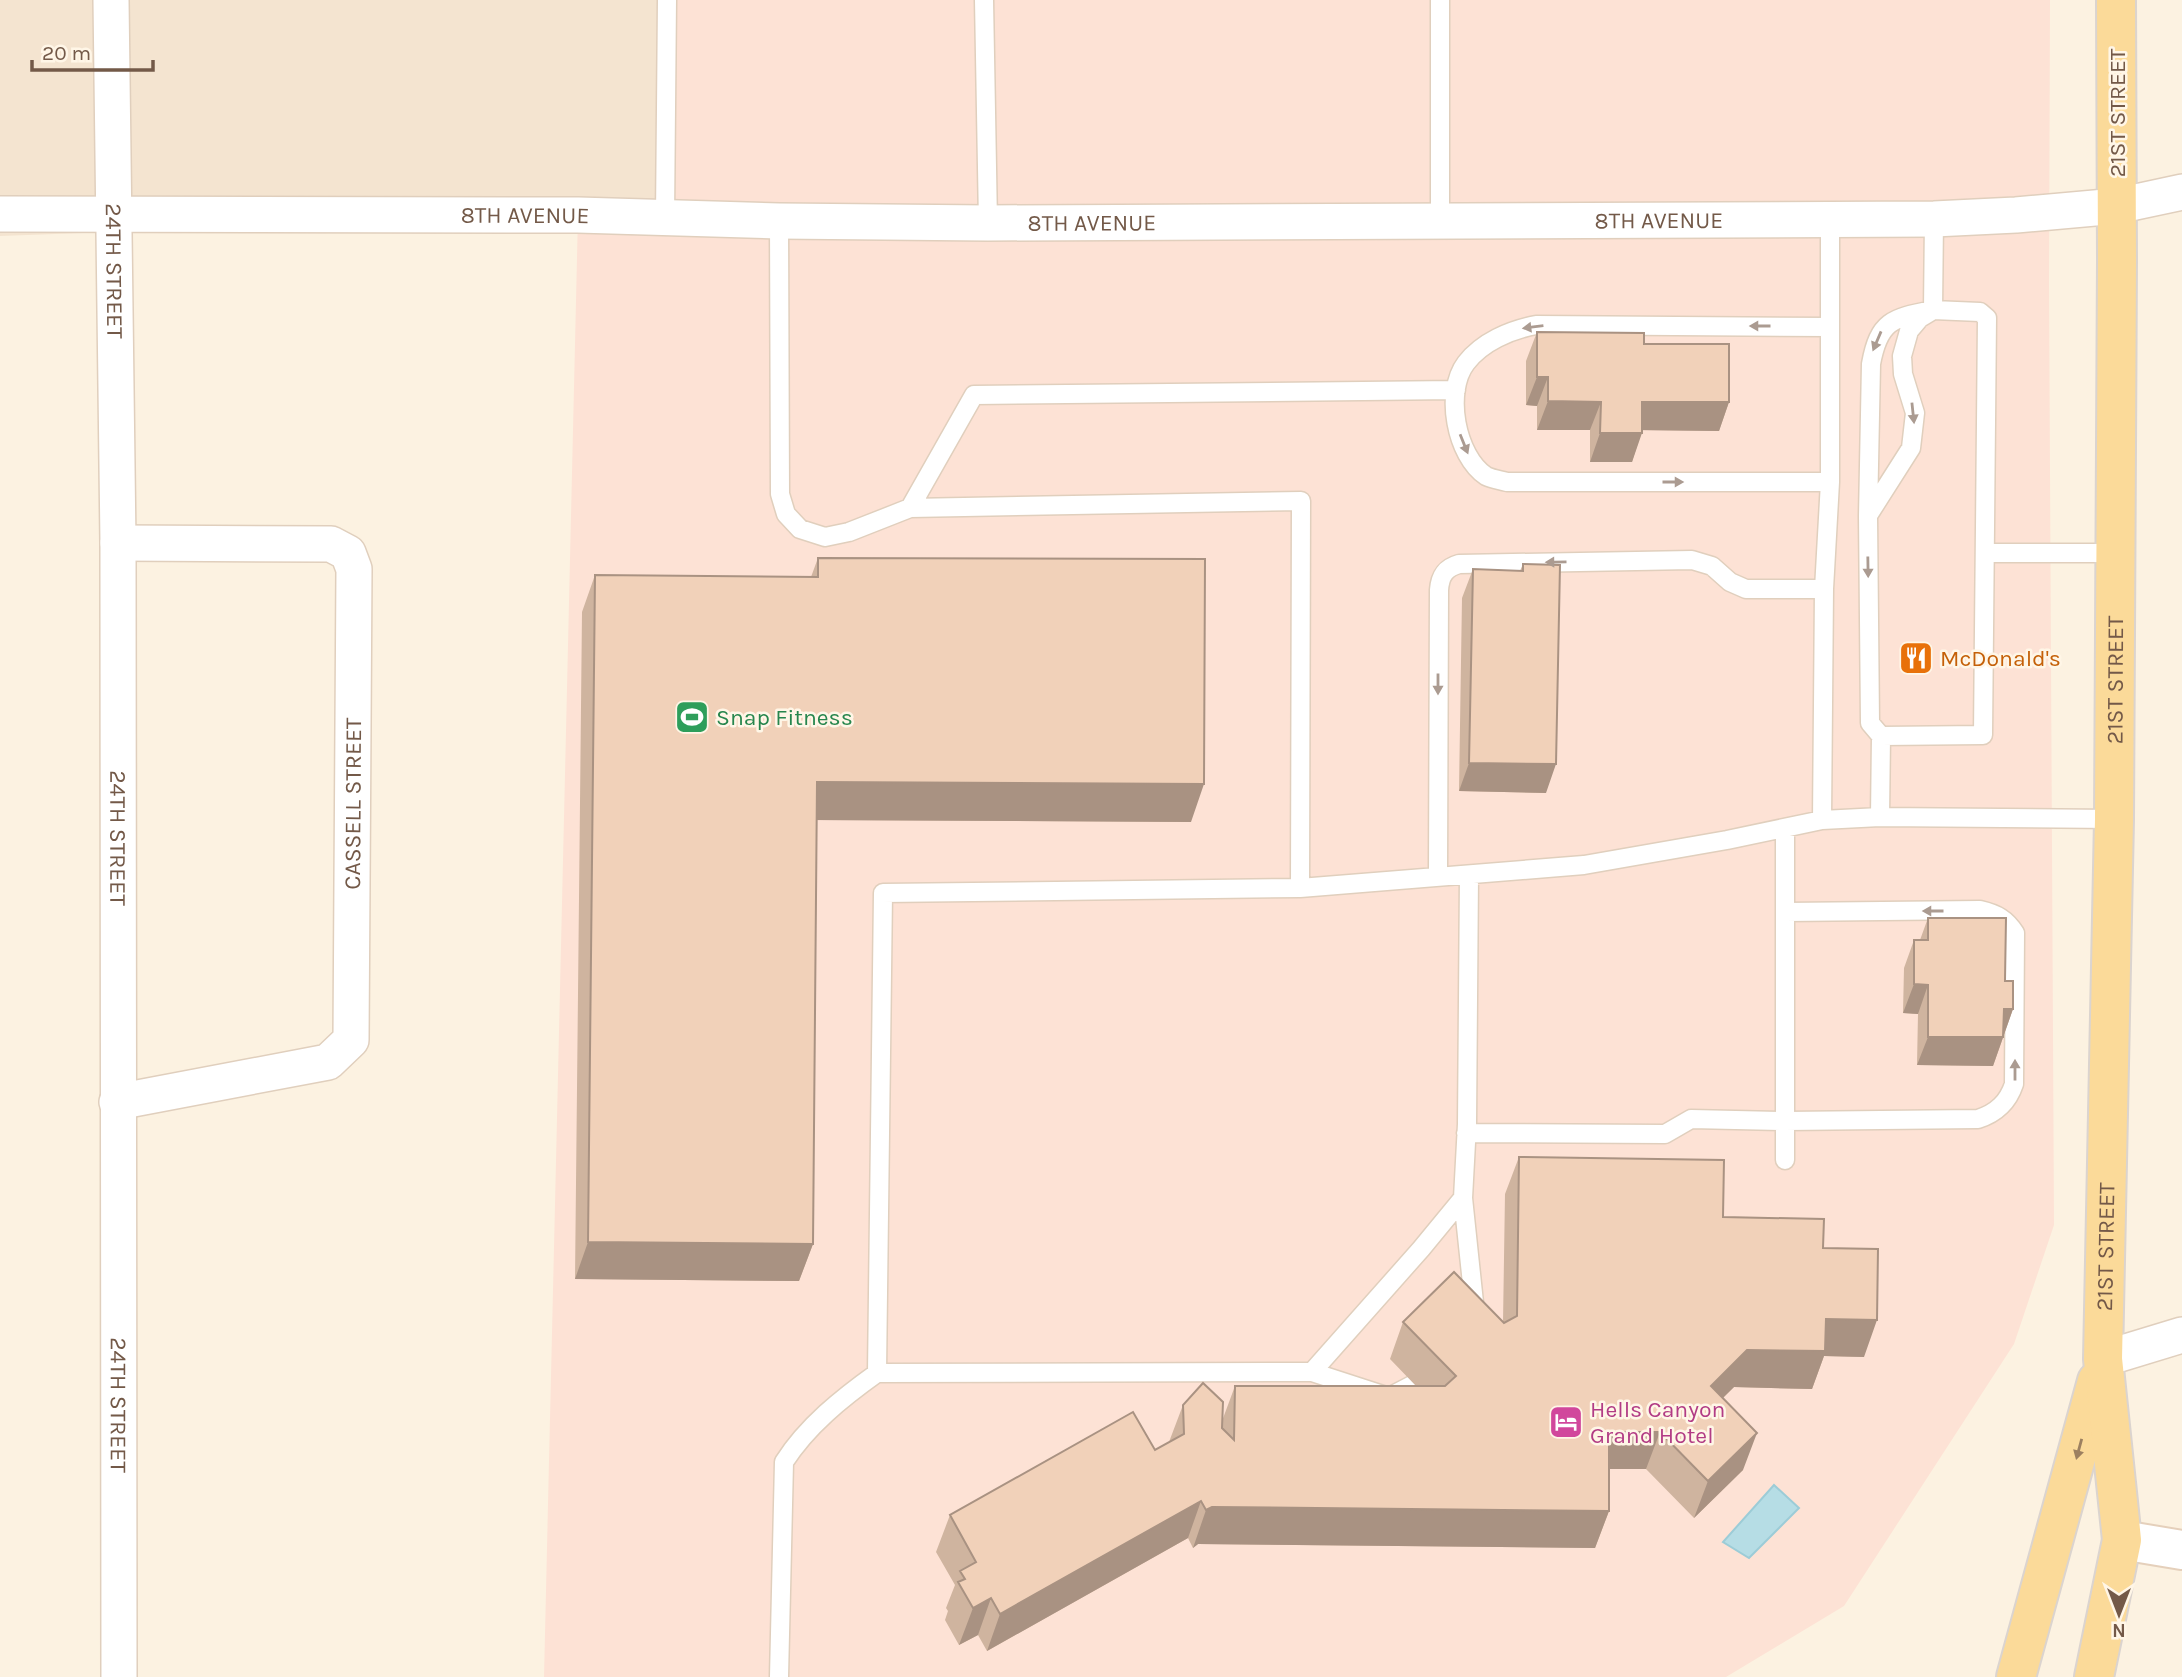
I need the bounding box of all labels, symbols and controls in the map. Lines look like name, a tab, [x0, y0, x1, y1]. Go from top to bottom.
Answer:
scale bar	[32, 28, 152, 72]
text: 20 m	[42, 41, 91, 65]
street label: 21ST STREET	[2104, 48, 2131, 177]
street label: 8TH AVENUE	[461, 202, 590, 229]
street label: 24TH STREET	[100, 203, 128, 339]
street label: 8TH AVENUE	[1595, 207, 1723, 234]
street label: 8TH AVENUE	[1028, 209, 1156, 237]
one-way arrow	[1749, 320, 1771, 332]
one-way arrow	[1522, 321, 1544, 332]
one-way arrow	[1872, 331, 1883, 352]
one-way arrow	[1908, 402, 1919, 424]
one-way arrow	[1459, 434, 1470, 455]
one-way arrow	[1663, 476, 1685, 488]
one-way arrow	[1545, 557, 1567, 568]
one-way arrow	[1862, 557, 1874, 579]
street label: 21ST STREET	[2101, 615, 2129, 744]
restaurant icon: McDonald's	[1897, 639, 1935, 677]
place label: McDonald's	[1940, 645, 2061, 672]
one-way arrow	[1432, 673, 1444, 695]
sports icon: Snap Fitness	[673, 698, 711, 736]
place label: Snap Fitness	[716, 704, 853, 731]
street label: CASSELL STREET	[339, 717, 367, 890]
street label: 24TH STREET	[104, 770, 131, 906]
one-way arrow	[1922, 905, 1944, 917]
one-way arrow	[2009, 1058, 2020, 1080]
street label: 21ST STREET	[2091, 1182, 2121, 1311]
street label: 24TH STREET	[105, 1337, 132, 1473]
place label: Hells Canyon Grand Hotel	[1590, 1396, 1725, 1449]
hotel icon: Hells Canyon Grand Hotel	[1547, 1403, 1585, 1441]
one-way arrow	[2073, 1438, 2084, 1460]
north arrow	[2084, 1579, 2154, 1649]
text: N	[2112, 1619, 2126, 1641]

